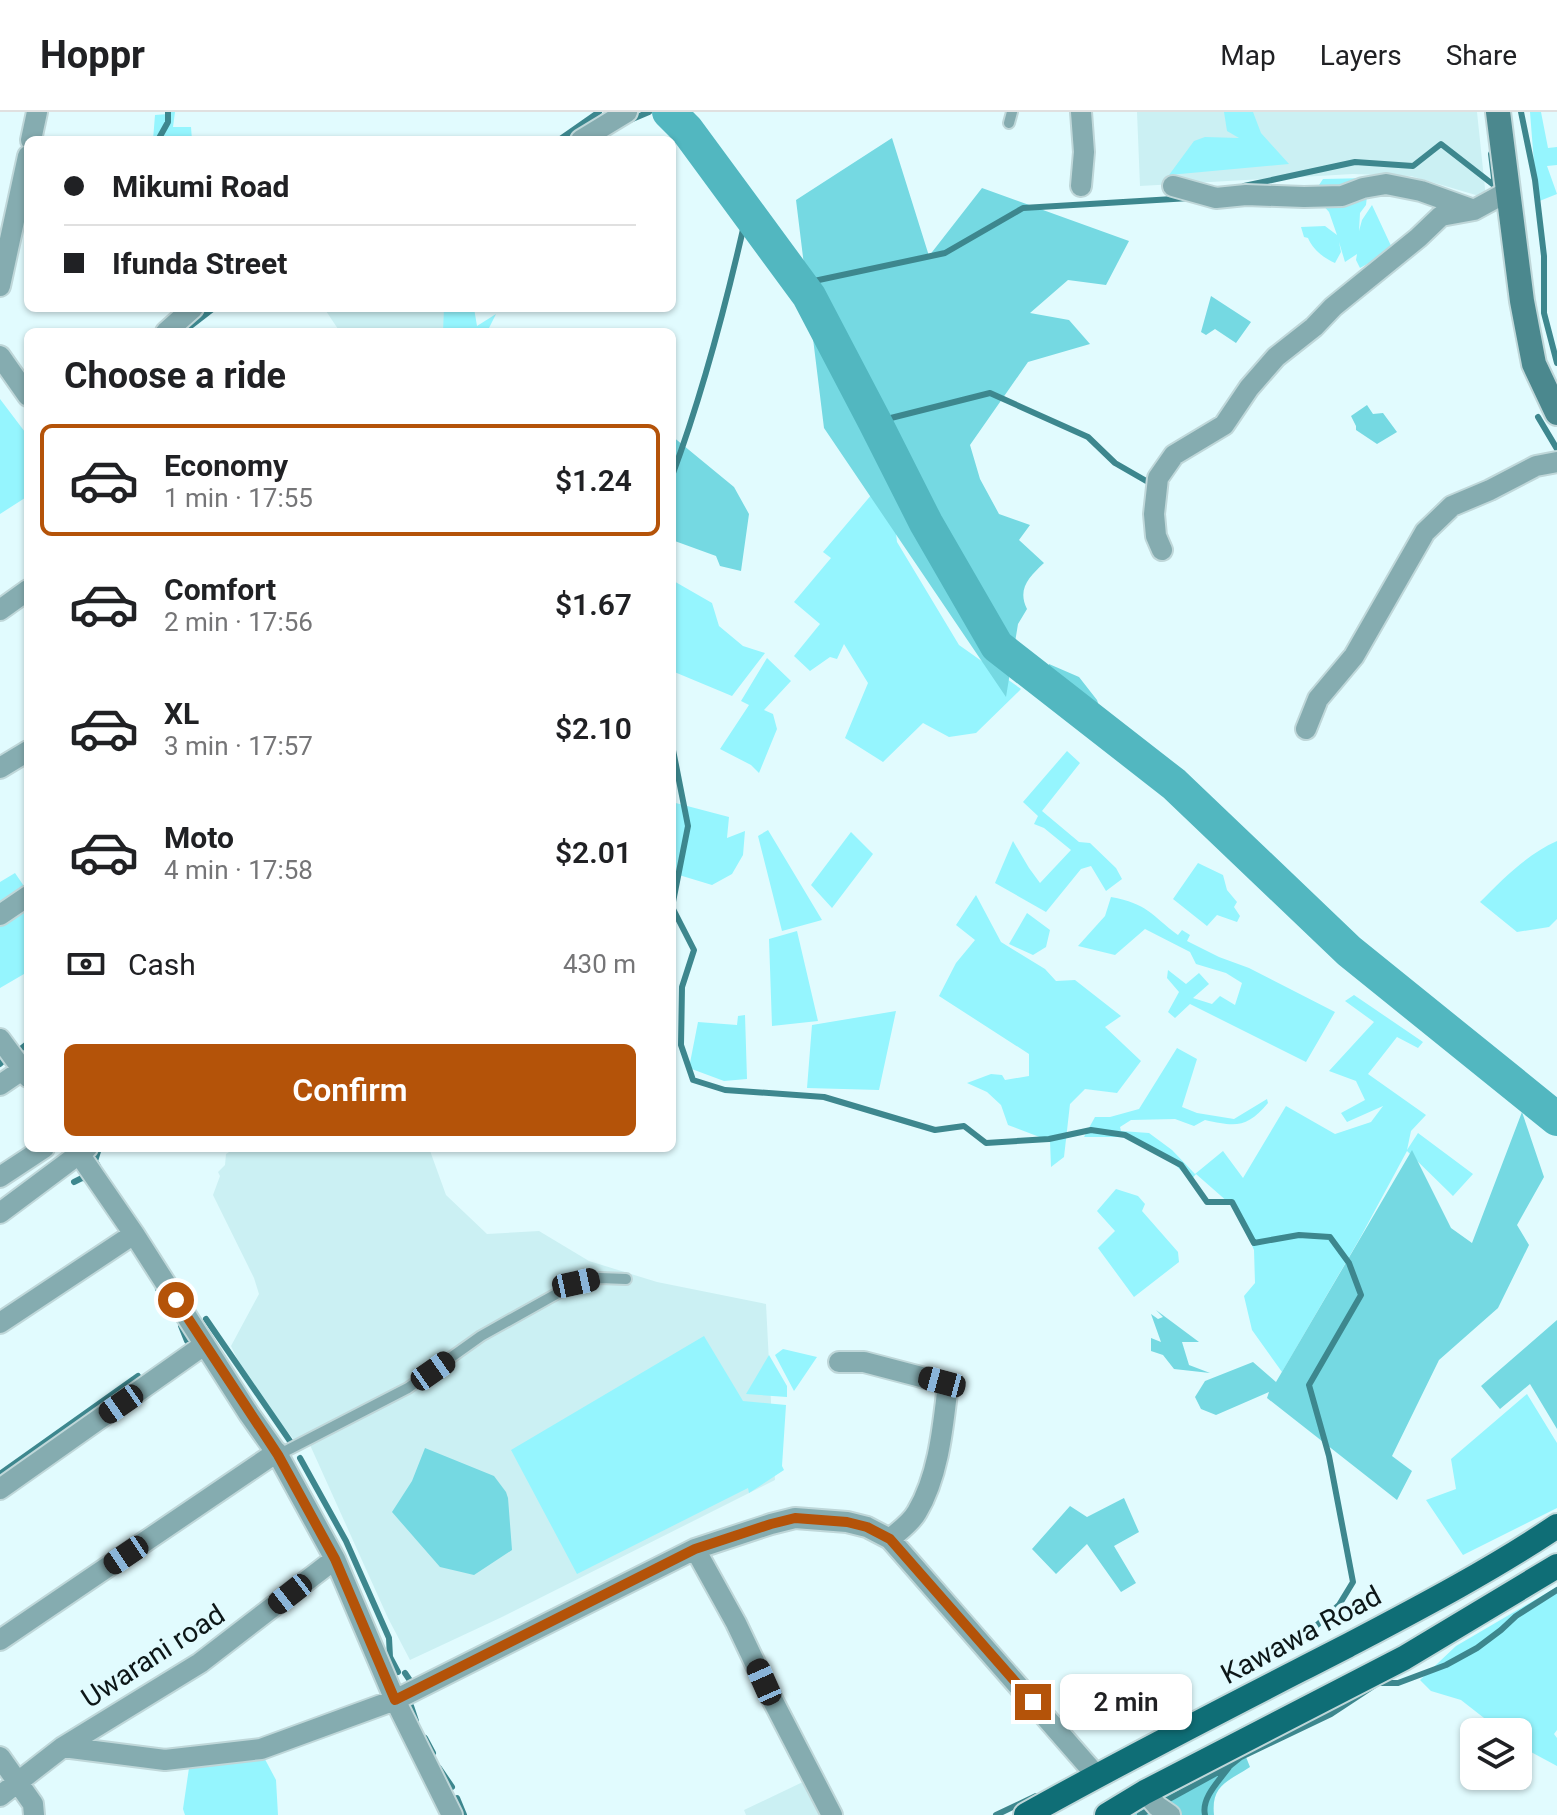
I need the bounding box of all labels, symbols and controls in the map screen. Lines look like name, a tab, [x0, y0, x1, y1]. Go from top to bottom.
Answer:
text: Hoppr	[40, 33, 145, 77]
text: Map	[1220, 39, 1276, 72]
text: Layers	[1320, 39, 1402, 72]
text: Share	[1446, 39, 1517, 72]
text: Mikumi Road	[112, 169, 290, 204]
text: Ifunda Street	[112, 246, 287, 281]
text: Choose a ride	[64, 355, 286, 397]
icon: car	[68, 444, 140, 516]
text: Economy	[164, 448, 288, 483]
text: $1.24	[555, 463, 632, 498]
text: 1 min · 17:55	[164, 483, 313, 513]
icon: car	[68, 568, 140, 640]
text: Comfort	[164, 572, 276, 607]
text: $1.67	[555, 587, 632, 622]
text: 2 min · 17:56	[164, 607, 313, 637]
icon: car	[68, 692, 140, 764]
text: XL	[164, 696, 199, 731]
text: $2.10	[555, 711, 632, 746]
text: 3 min · 17:57	[164, 731, 313, 761]
icon: car	[68, 816, 140, 888]
text: Moto	[164, 820, 234, 855]
text: $2.01	[555, 835, 632, 870]
text: 4 min · 17:58	[164, 855, 313, 885]
icon: cash	[64, 942, 108, 986]
text: Cash	[128, 947, 196, 982]
text: 430 m	[563, 949, 636, 979]
button: Confirm	[64, 1044, 636, 1136]
car	[550, 1266, 602, 1300]
route start	[158, 1282, 194, 1318]
car	[406, 1347, 460, 1395]
car	[916, 1364, 968, 1400]
car	[94, 1380, 148, 1428]
car	[99, 1532, 153, 1578]
car	[264, 1570, 316, 1618]
street label: Kawawa Road	[1215, 1579, 1387, 1691]
street label: Uwarani road	[75, 1597, 231, 1715]
car	[743, 1655, 785, 1709]
callout: 2 min	[1061, 1674, 1193, 1730]
route end	[1015, 1684, 1051, 1720]
text: 2 min	[1093, 1687, 1159, 1717]
map controls	[1460, 1718, 1532, 1790]
button: layers	[1460, 1718, 1532, 1790]

